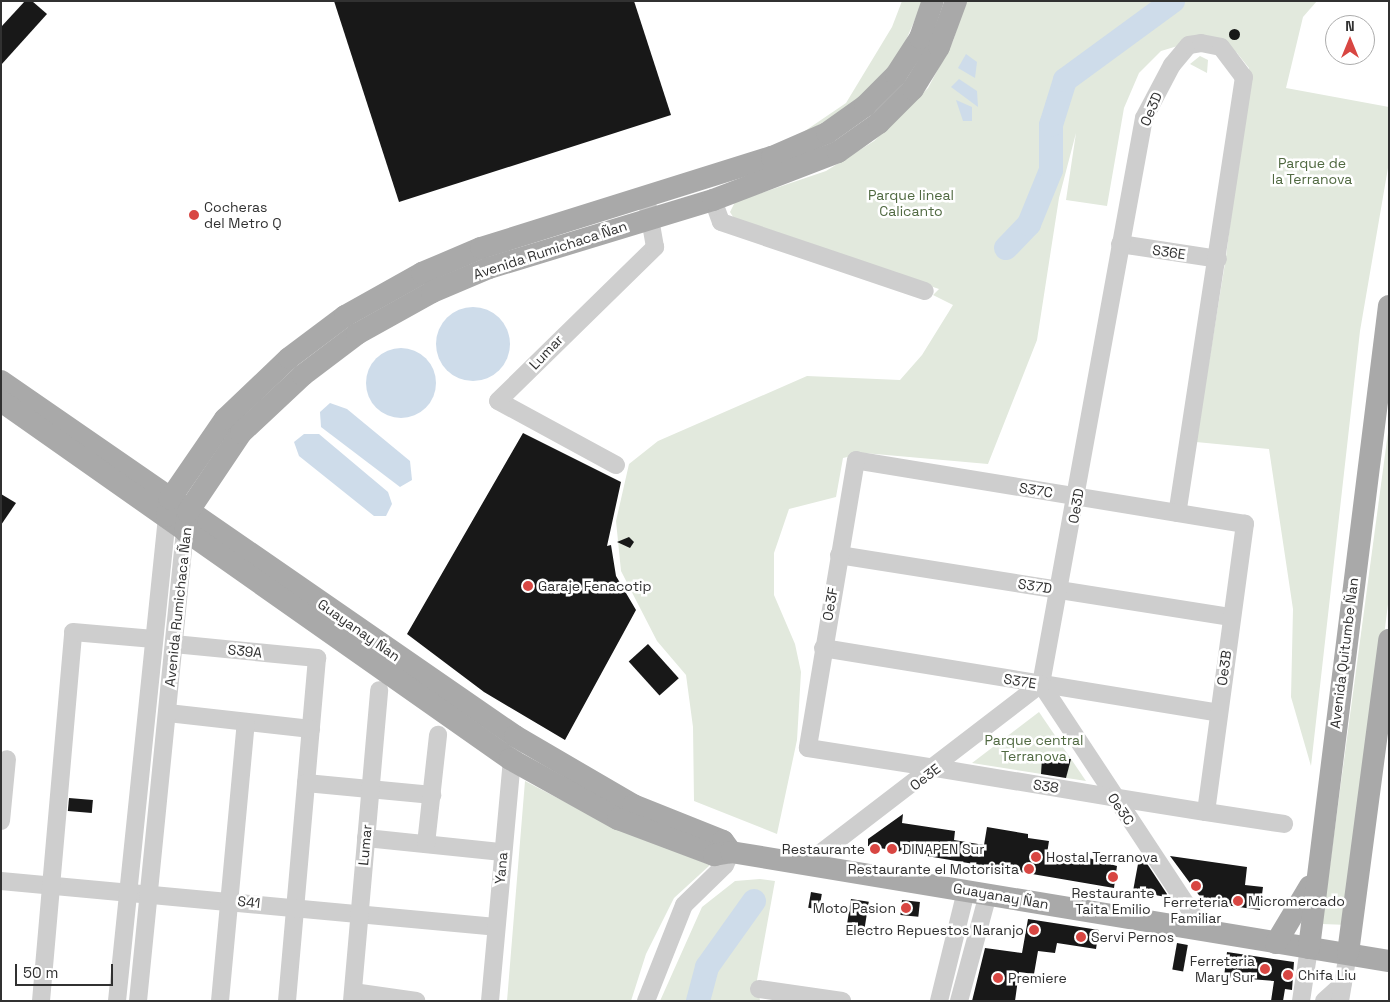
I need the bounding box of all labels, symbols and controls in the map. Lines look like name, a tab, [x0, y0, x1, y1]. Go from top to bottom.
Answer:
north arrow	[1325, 15, 1375, 65]
text: N	[1345, 17, 1355, 35]
street label: Oe3D	[1136, 89, 1166, 129]
park label: Parque de la Terranova	[1272, 155, 1352, 188]
park label: Parque lineal Calicanto	[868, 187, 954, 220]
place label: Cocheras del Metro Q	[204, 199, 282, 232]
marker: Cocheras del Metro Q	[188, 209, 200, 221]
street label: Avenida Rumichaca Ñan	[471, 217, 629, 283]
street label: S36E	[1151, 241, 1187, 263]
street label: Lumar	[526, 331, 566, 373]
street label: S37C	[1018, 479, 1054, 501]
street label: Oe3D	[1065, 487, 1087, 525]
street label: Avenida Rumichaca Ñan	[161, 526, 195, 688]
street label: S37D	[1017, 575, 1053, 597]
street label: Avenida Quitumbe Ñan	[1326, 577, 1362, 729]
place label: Garaje Fenacotip	[538, 578, 652, 594]
marker: Garaje Fenacotip	[522, 580, 534, 592]
street label: Oe3F	[819, 586, 841, 622]
street label: Guayanay Ñan	[315, 595, 403, 665]
street label: S39A	[227, 641, 263, 661]
street label: Oe3B	[1213, 649, 1235, 687]
street label: S37E	[1002, 670, 1038, 692]
park label: Parque central Terranova	[985, 732, 1083, 764]
street label: Oe3E	[906, 760, 944, 794]
street label: S38	[1032, 776, 1060, 796]
street label: Oe3C	[1104, 790, 1138, 828]
street label: Lumar	[355, 824, 375, 866]
place label: Restaurante	[782, 841, 865, 857]
place label: DINAPEN Sur	[902, 841, 984, 857]
marker: Restaurante	[869, 843, 881, 855]
marker: DINAPEN Sur	[886, 843, 898, 855]
place label: Hostal Terranova	[1046, 849, 1158, 865]
street label: Yana	[491, 851, 511, 885]
marker: Hostal Terranova	[1030, 851, 1042, 863]
place label: Restaurante el Motorisita	[848, 861, 1019, 877]
marker: Restaurante el Motorisita	[1023, 863, 1035, 875]
marker: Restaurante Taita Emilio	[1107, 871, 1119, 883]
street label: Guayanay Ñan	[952, 879, 1050, 913]
marker: Ferreteria Familiar	[1190, 880, 1202, 892]
place label: Restaurante Taita Emilio	[1071, 885, 1155, 918]
street label: S41	[237, 892, 261, 912]
place label: Micromercado	[1248, 893, 1345, 909]
place label: Ferreteria Familiar	[1163, 894, 1229, 926]
marker: Micromercado	[1232, 895, 1244, 907]
place label: Moto Pasion	[813, 900, 896, 916]
marker: Moto Pasion	[900, 902, 912, 914]
place label: Electro Repuestos Naranjo	[845, 922, 1024, 938]
marker: Electro Repuestos Naranjo	[1028, 924, 1040, 936]
place label: Servi Pernos	[1091, 929, 1174, 945]
marker: Servi Pernos	[1075, 931, 1087, 943]
place label: Ferreteria Mary Sur	[1190, 953, 1255, 986]
scale bar	[18, 954, 115, 986]
text: 50 m	[23, 963, 58, 982]
marker: Ferreteria Mary Sur	[1259, 963, 1271, 975]
place label: Chifa Liu	[1298, 967, 1356, 983]
marker: Chifa Liu	[1282, 969, 1294, 981]
place label: Premiere	[1008, 970, 1067, 986]
marker: Premiere	[992, 972, 1004, 984]

